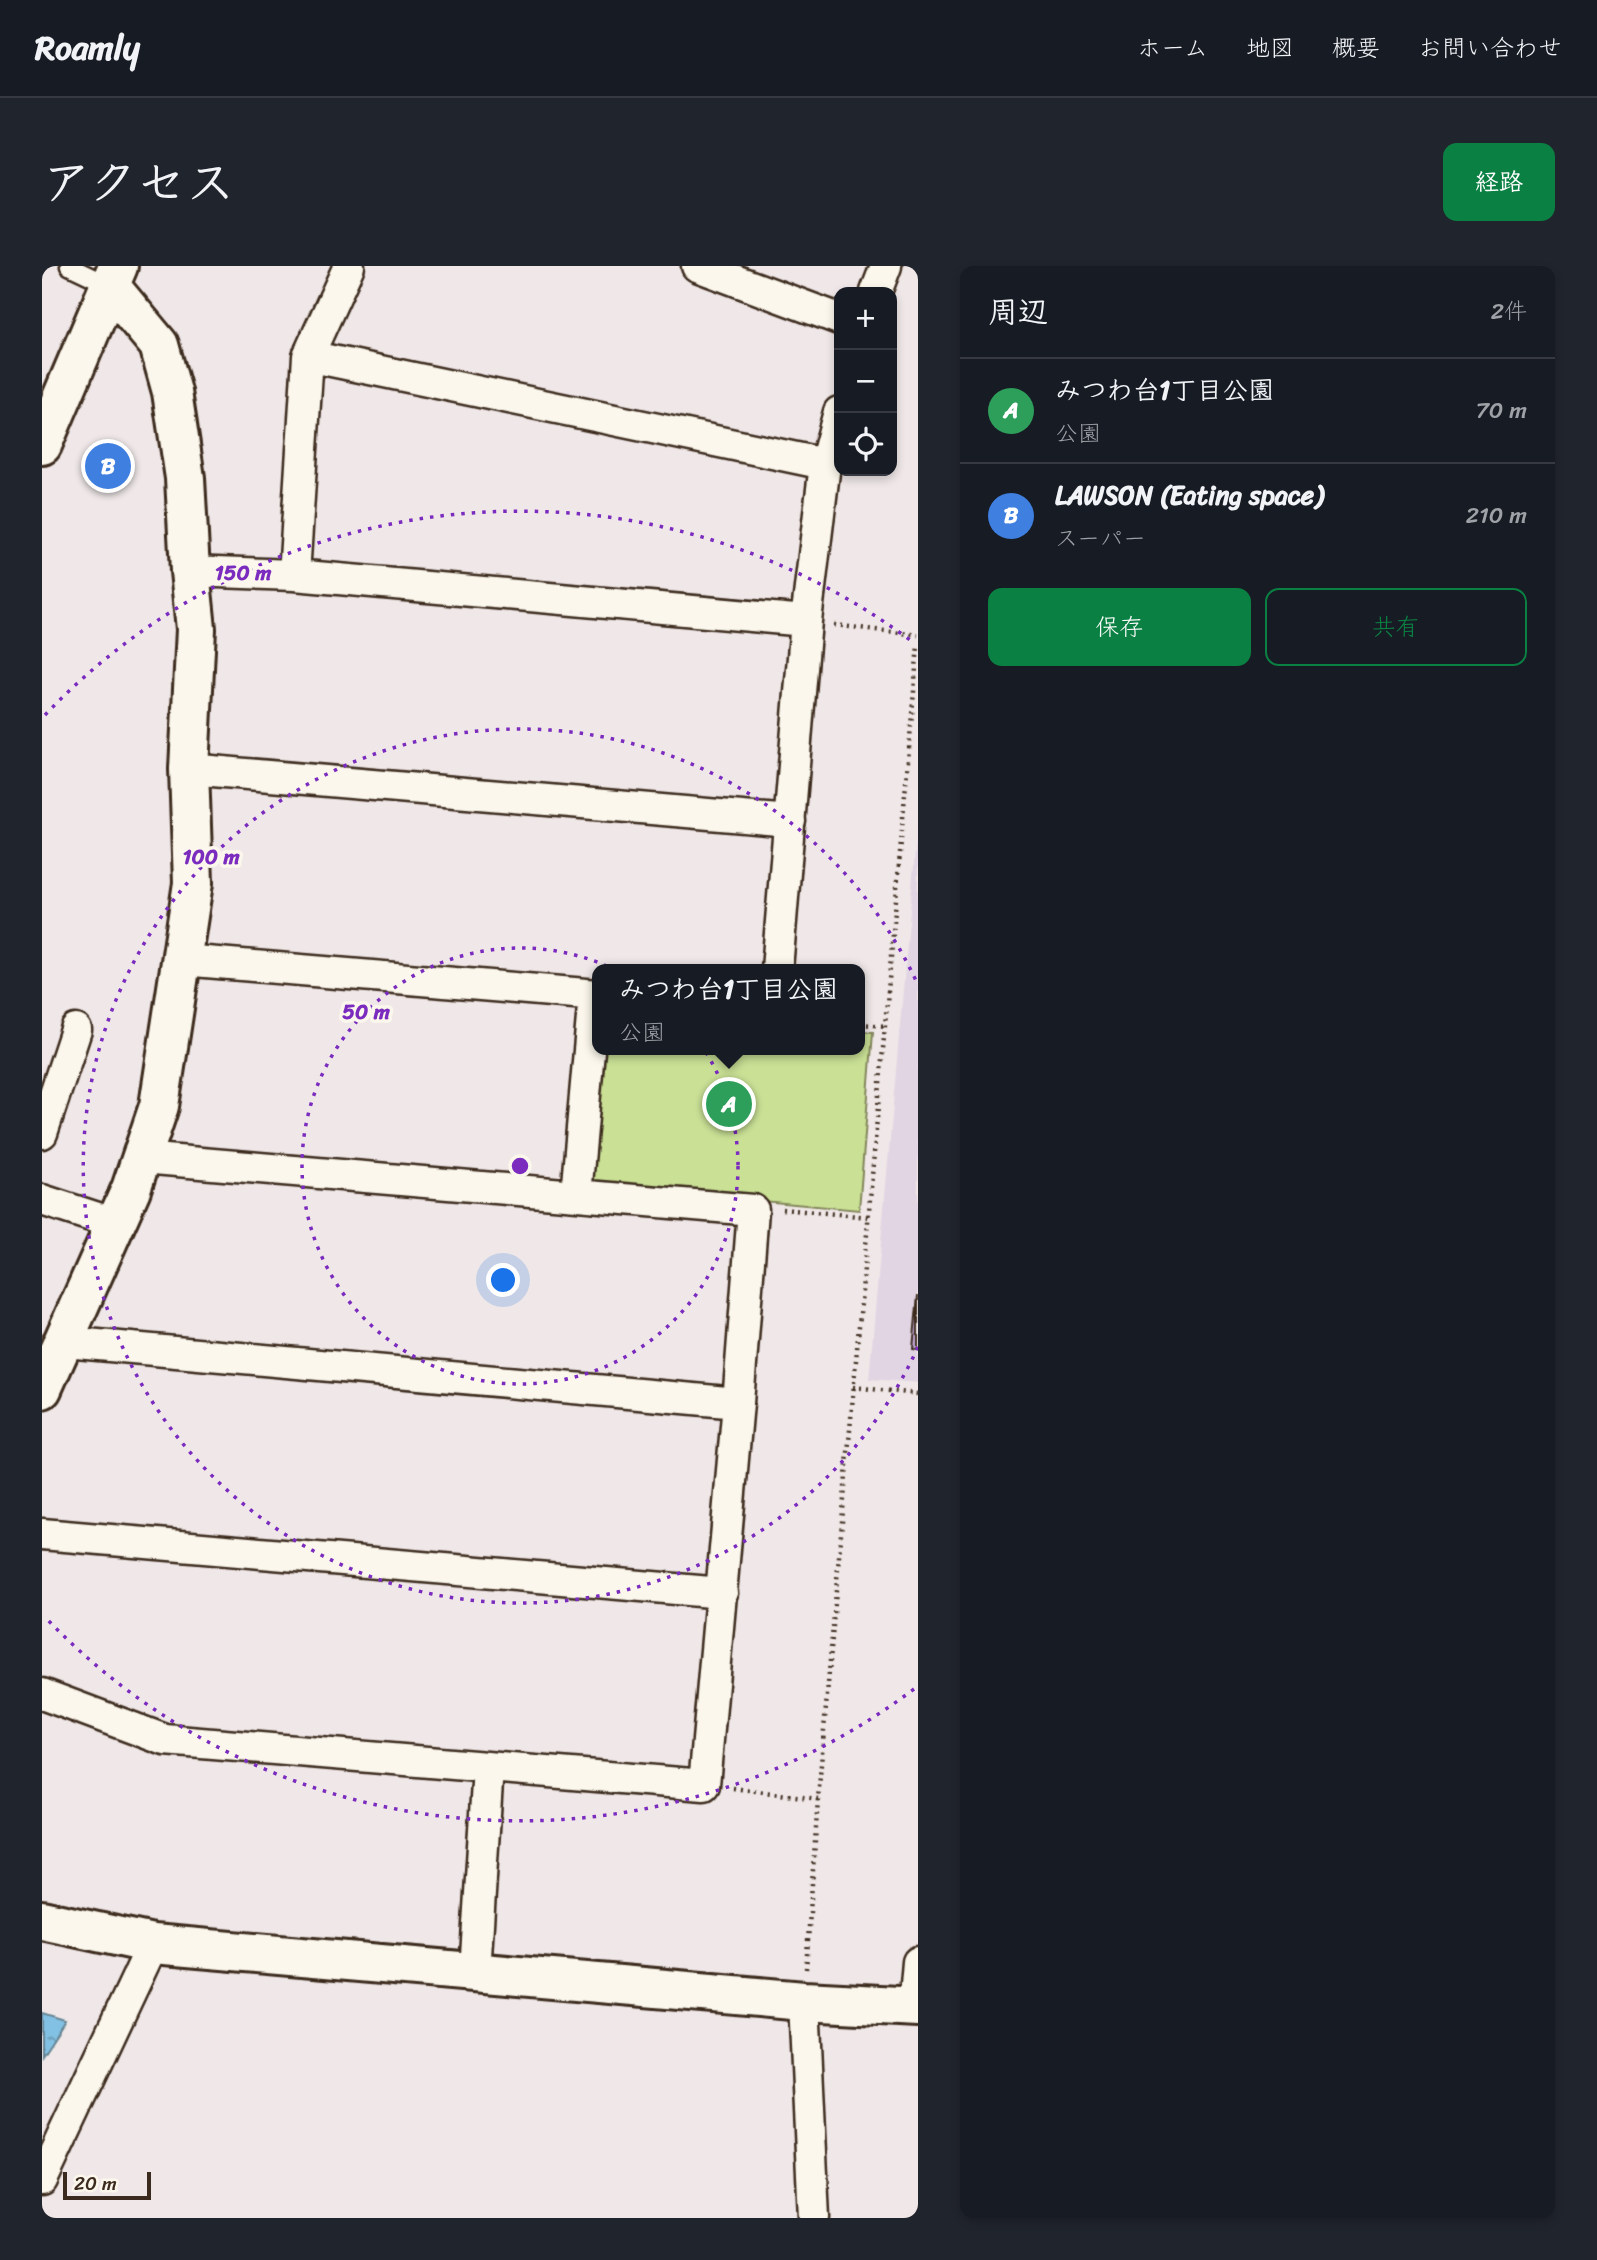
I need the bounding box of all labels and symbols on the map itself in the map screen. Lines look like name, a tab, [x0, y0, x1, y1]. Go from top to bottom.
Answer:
pin: B	[85, 440, 131, 492]
text: 150 m	[215, 554, 272, 592]
text: 100 m	[182, 838, 240, 876]
text: 50 m	[342, 993, 391, 1031]
pin: A	[706, 1078, 752, 1130]
centre of rings	[508, 1154, 532, 1178]
your location	[486, 1263, 520, 1297]
scale bar	[63, 2169, 150, 2201]

